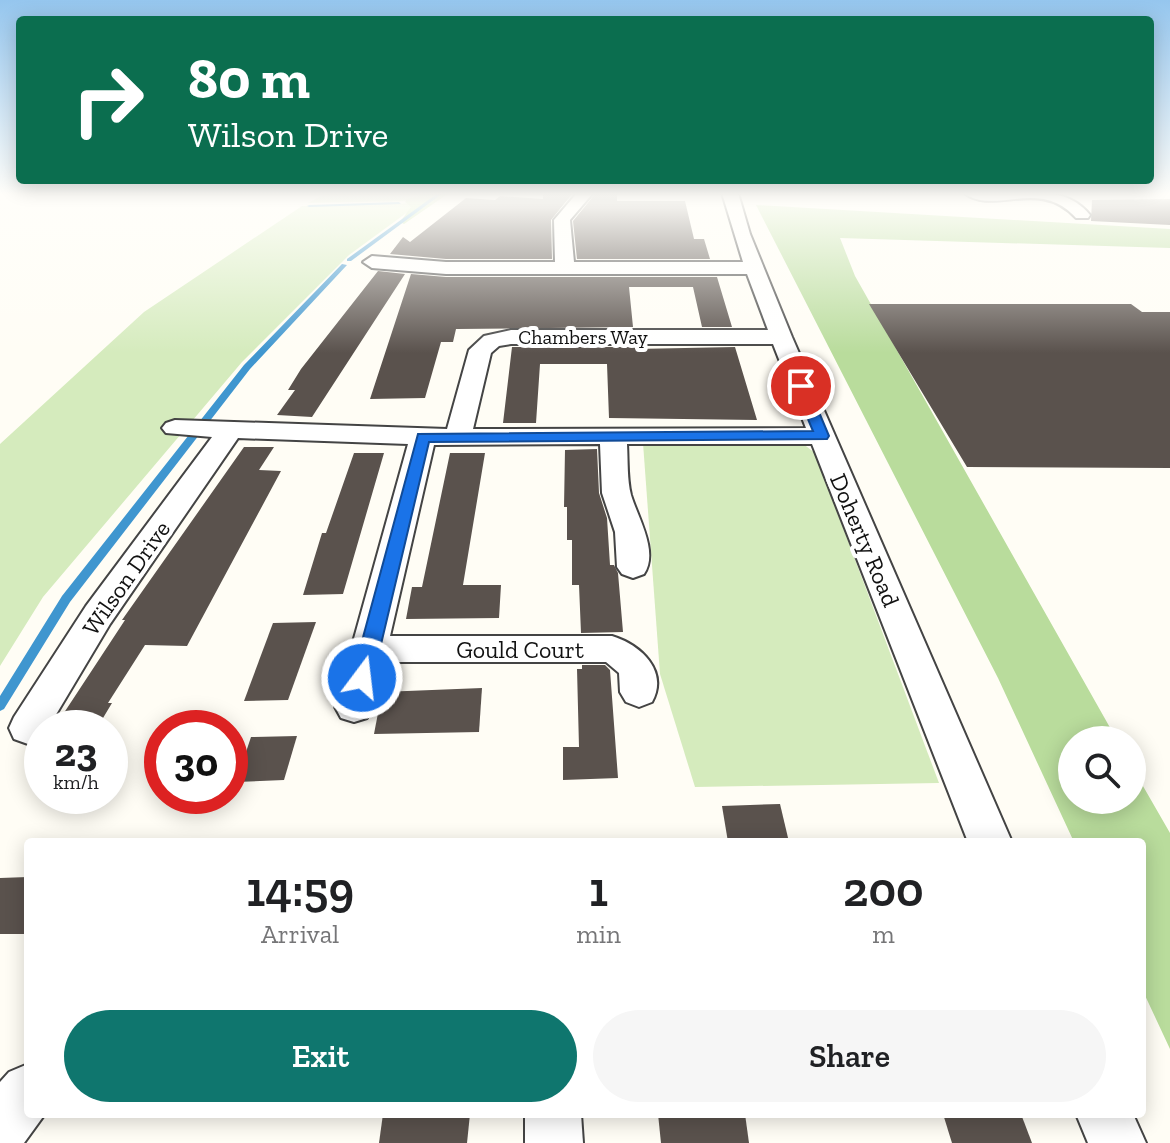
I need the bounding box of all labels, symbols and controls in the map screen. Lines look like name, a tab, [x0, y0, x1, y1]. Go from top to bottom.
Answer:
text: 80 m	[188, 45, 310, 112]
icon: right	[56, 48, 160, 152]
text: Wilson Drive	[188, 113, 388, 156]
street label: Chambers Way	[518, 325, 648, 349]
pin	[767, 352, 835, 420]
icon: arrive	[779, 364, 823, 408]
street label: Doherty Road	[824, 469, 906, 611]
street label: Wilson Drive	[76, 515, 176, 641]
street label: Gould Court	[456, 635, 584, 664]
position arrow	[320, 636, 404, 720]
speed limit sign: 30	[144, 710, 248, 814]
map controls	[1058, 726, 1146, 814]
button: search	[1058, 726, 1146, 814]
text: 23	[55, 728, 97, 776]
text: km/h	[53, 770, 99, 794]
text: 14:59	[246, 861, 354, 918]
text: 1	[589, 861, 608, 918]
text: 200	[843, 861, 924, 918]
text: Arrival	[261, 918, 339, 950]
text: min	[576, 918, 621, 950]
text: m	[872, 918, 895, 950]
button: Exit	[64, 1010, 577, 1102]
button: Share	[593, 1010, 1106, 1102]

